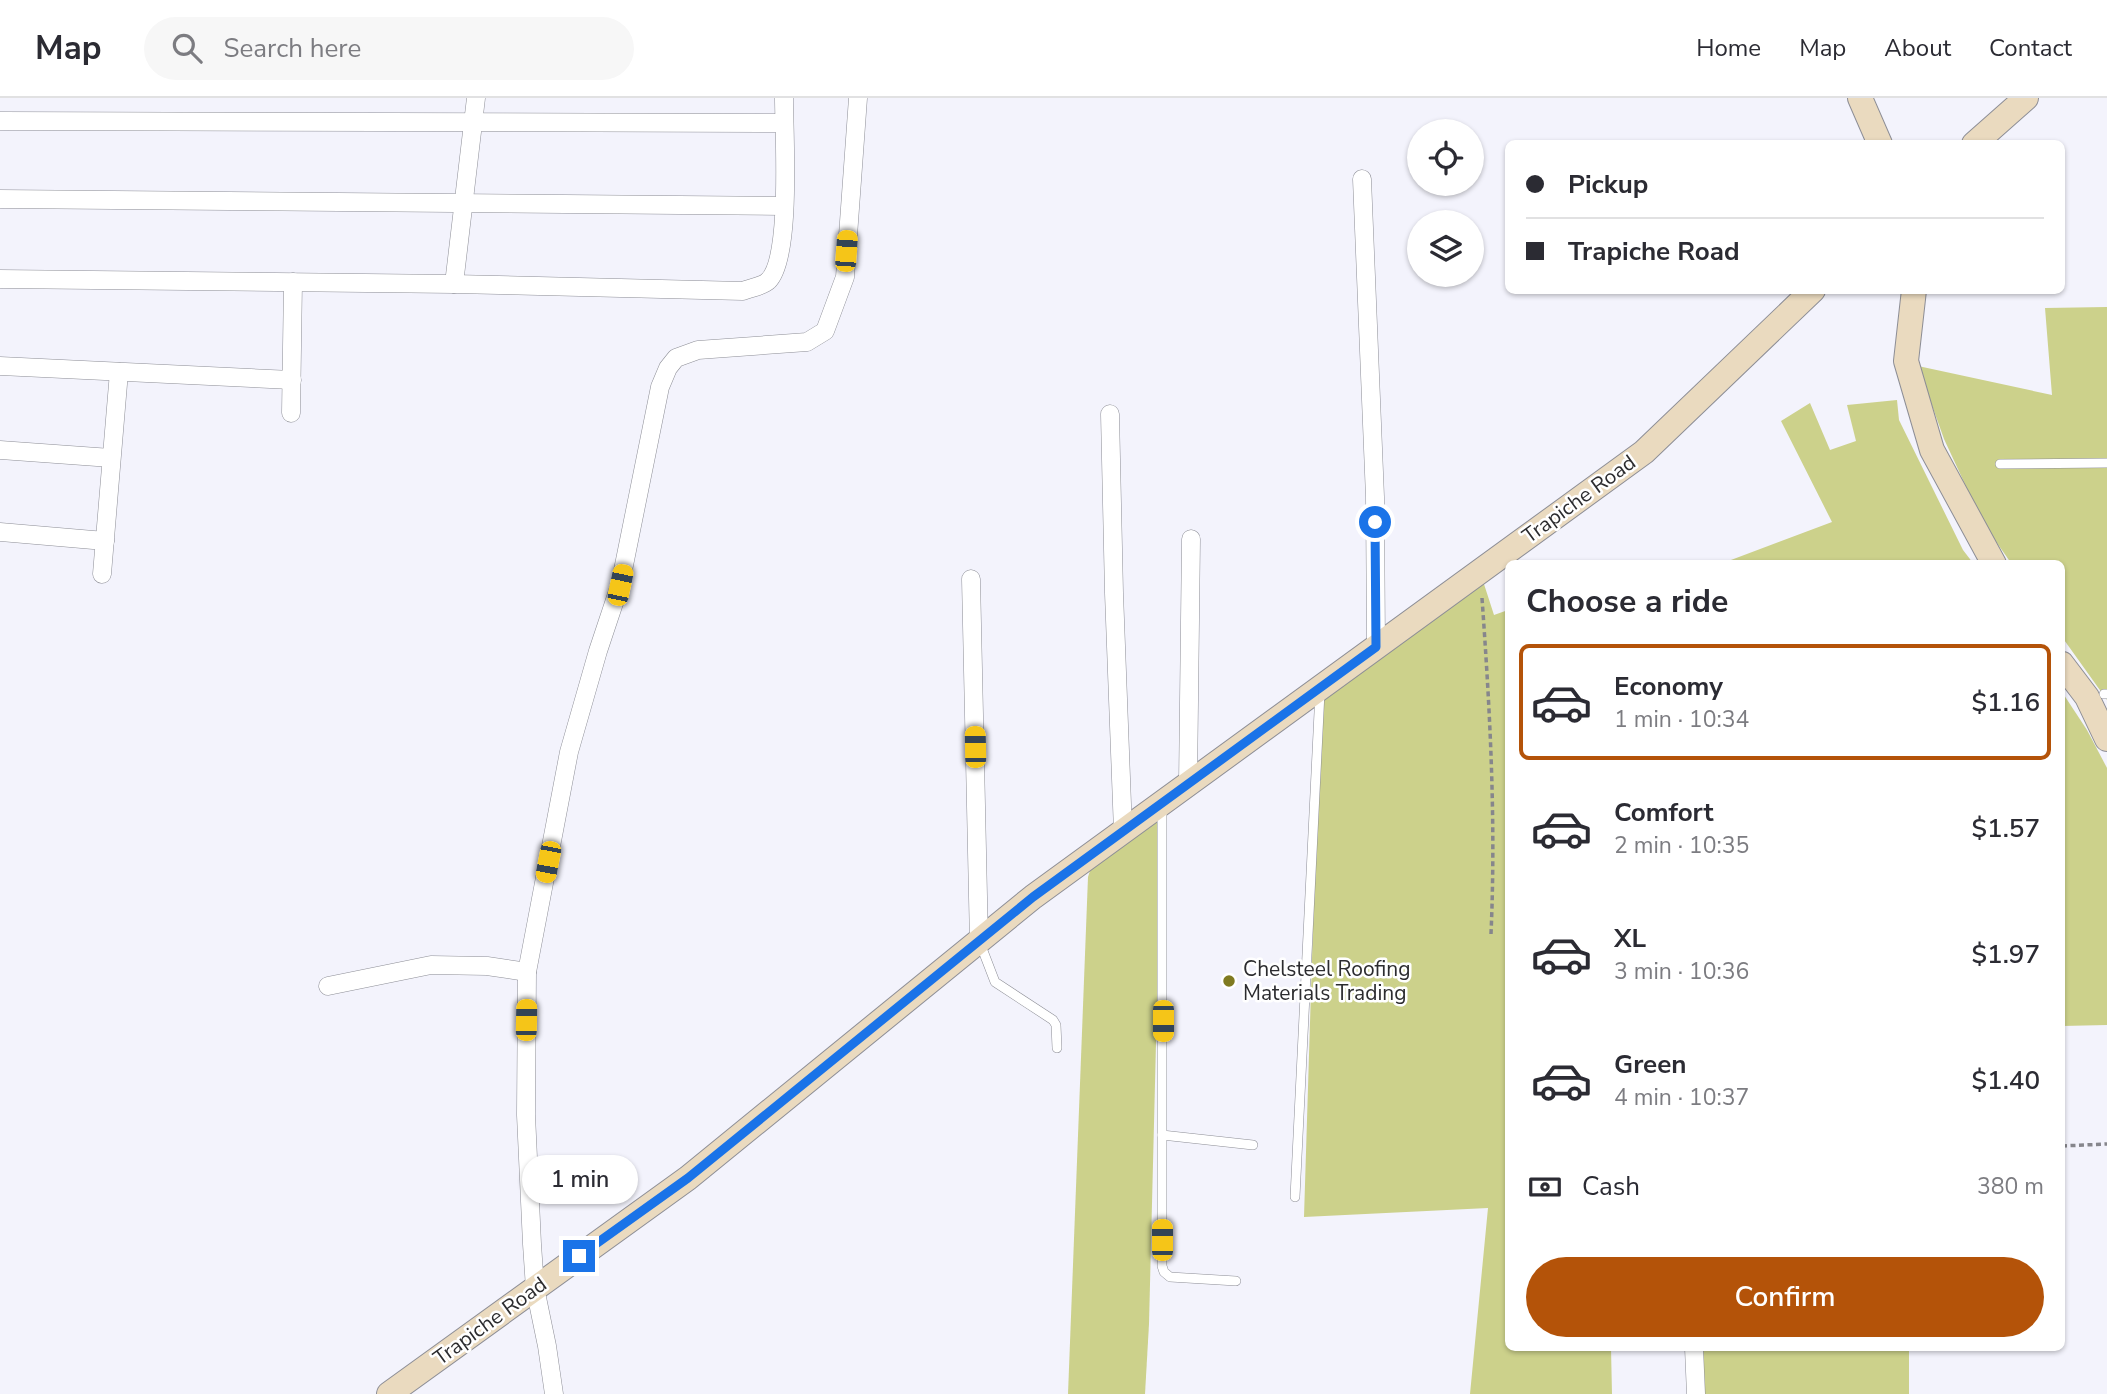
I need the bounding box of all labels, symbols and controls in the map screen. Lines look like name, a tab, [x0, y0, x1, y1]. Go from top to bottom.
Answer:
search box	[144, 17, 634, 80]
text: Map	[35, 26, 102, 71]
icon: search	[168, 29, 206, 67]
text: Search here	[224, 31, 361, 66]
text: Home	[1696, 32, 1761, 64]
text: Map	[1799, 32, 1846, 64]
text: About	[1884, 32, 1951, 64]
text: Contact	[1989, 32, 2072, 64]
map controls	[1407, 119, 1484, 287]
button: locate	[1407, 119, 1484, 196]
text: Pickup	[1568, 167, 1648, 202]
button: layers	[1407, 210, 1484, 287]
car	[835, 229, 858, 273]
text: Trapiche Road	[1568, 234, 1740, 269]
street label: Trapiche Road	[1517, 448, 1641, 550]
route start	[1359, 506, 1391, 538]
car	[606, 562, 635, 608]
text: Choose a ride	[1526, 580, 1728, 623]
text: Economy	[1614, 669, 1723, 704]
icon: car	[1530, 671, 1593, 734]
text: $1.16	[1971, 685, 2040, 720]
text: 1 min · 10:34	[1614, 704, 1749, 735]
car	[965, 726, 986, 768]
text: Comfort	[1614, 795, 1714, 830]
icon: car	[1530, 797, 1593, 860]
text: $1.57	[1971, 811, 2040, 846]
text: 2 min · 10:35	[1614, 830, 1749, 861]
car	[534, 839, 563, 885]
text: XL	[1614, 921, 1646, 956]
icon: car	[1530, 923, 1593, 986]
text: $1.97	[1971, 937, 2040, 972]
place label: Chelsteel Roofing Materials Trading	[1243, 955, 1411, 1007]
text: 3 min · 10:36	[1614, 956, 1749, 987]
marker: Chelsteel Roofing Materials Trading	[1221, 973, 1237, 989]
car	[516, 999, 537, 1041]
car	[1153, 1000, 1174, 1042]
text: Green	[1614, 1047, 1687, 1082]
icon: car	[1530, 1049, 1593, 1112]
text: $1.40	[1971, 1063, 2040, 1098]
text: 4 min · 10:37	[1614, 1082, 1749, 1113]
callout: 1 min	[521, 1154, 637, 1204]
text: 1 min	[551, 1164, 609, 1195]
icon: cash	[1526, 1168, 1564, 1206]
text: Cash	[1582, 1169, 1640, 1204]
text: 380 m	[1977, 1171, 2044, 1202]
car	[1152, 1219, 1173, 1261]
route end	[563, 1240, 595, 1272]
button: Confirm	[1526, 1257, 2044, 1337]
street label: Trapiche Road	[428, 1270, 552, 1372]

